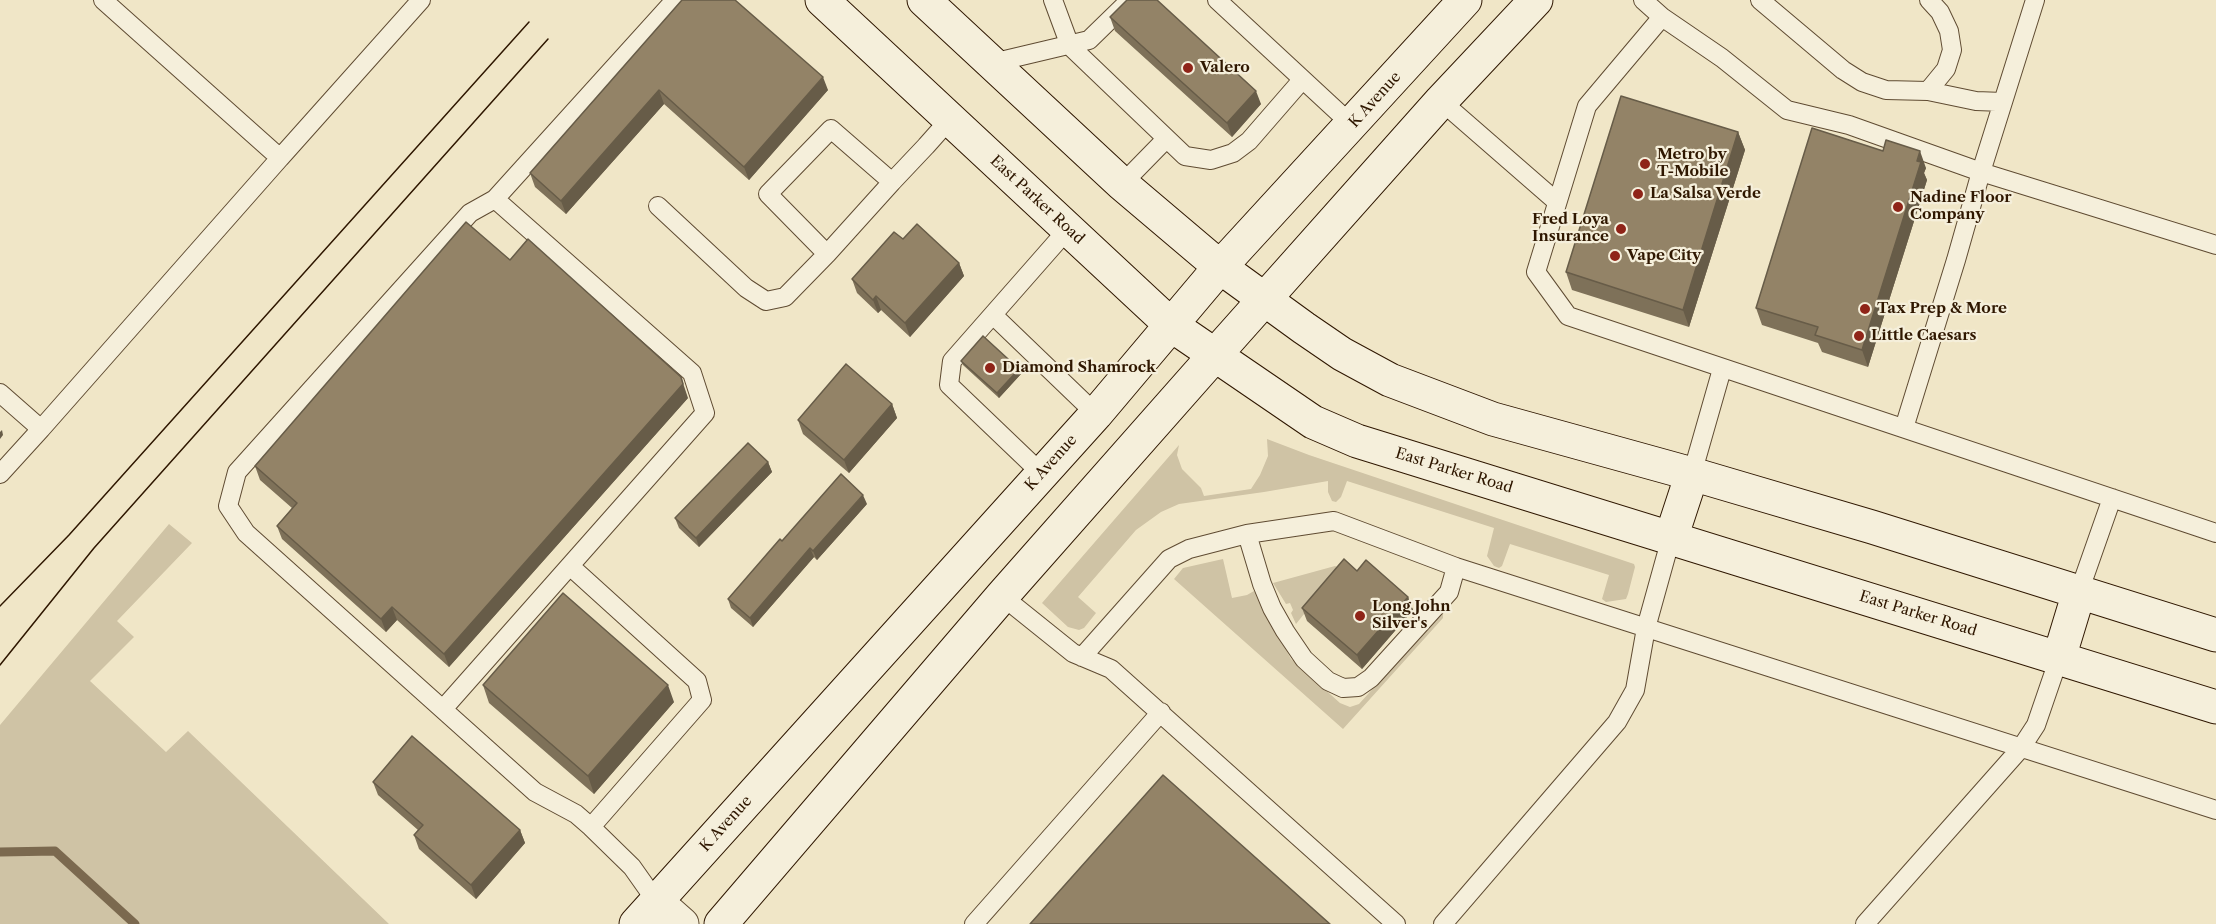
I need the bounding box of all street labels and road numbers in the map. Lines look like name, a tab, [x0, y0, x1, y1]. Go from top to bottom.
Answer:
street label: K Avenue	[1345, 68, 1405, 132]
street label: East Parker Road	[986, 152, 1088, 248]
street label: K Avenue	[1021, 431, 1081, 495]
street label: East Parker Road	[1393, 445, 1515, 497]
street label: East Parker Road	[1857, 588, 1979, 640]
street label: K Avenue	[696, 792, 756, 856]

